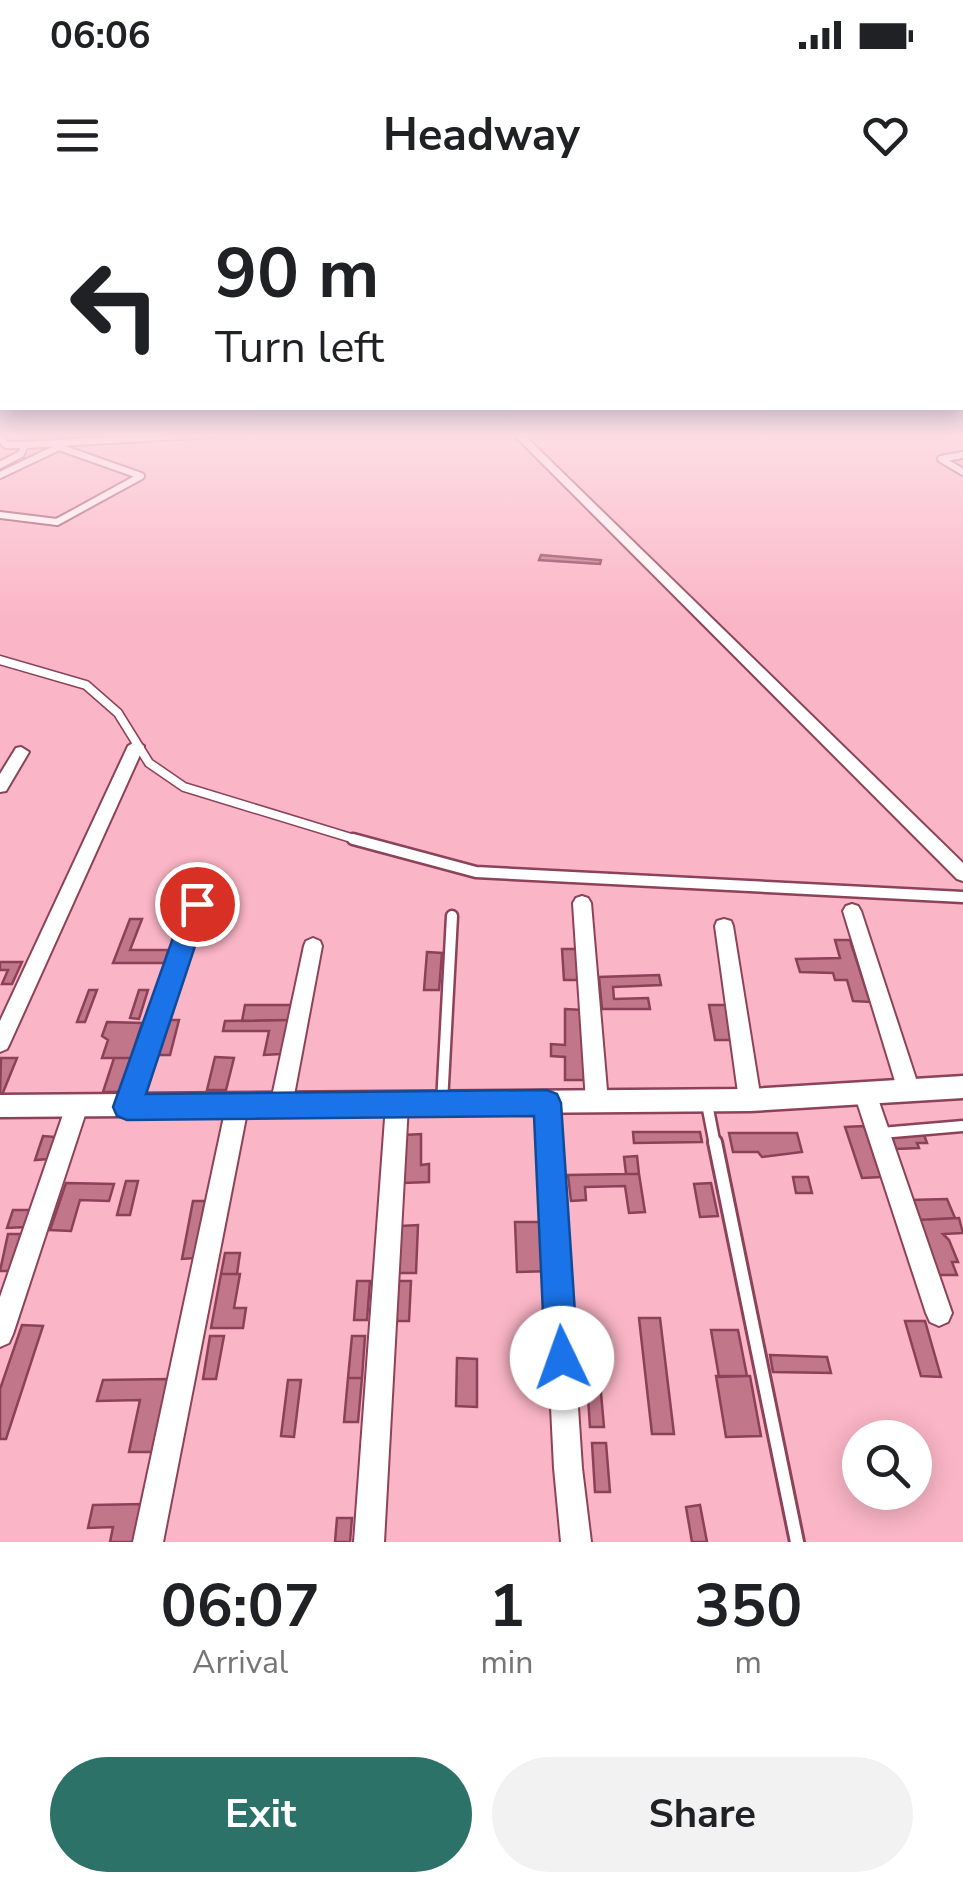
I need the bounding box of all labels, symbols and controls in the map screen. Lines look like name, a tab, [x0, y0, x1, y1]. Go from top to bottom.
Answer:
text: 06:06	[50, 10, 151, 61]
text: Headway	[383, 105, 580, 166]
icon: menu	[50, 108, 105, 163]
icon: heart	[858, 108, 913, 163]
text: 90 m	[215, 226, 379, 322]
icon: left	[50, 240, 180, 370]
text: Turn left	[215, 317, 384, 378]
pin	[155, 862, 240, 947]
icon: arrive	[170, 877, 225, 932]
position arrow	[510, 1306, 614, 1410]
map controls	[842, 1420, 932, 1510]
button: search	[842, 1420, 932, 1510]
text: 06:07	[161, 1565, 320, 1647]
text: 1	[489, 1565, 525, 1647]
text: 350	[694, 1565, 802, 1647]
text: Arrival	[192, 1641, 288, 1684]
text: min	[480, 1641, 533, 1684]
text: m	[734, 1641, 762, 1684]
button: Exit	[50, 1757, 472, 1872]
button: Share	[492, 1757, 913, 1872]

